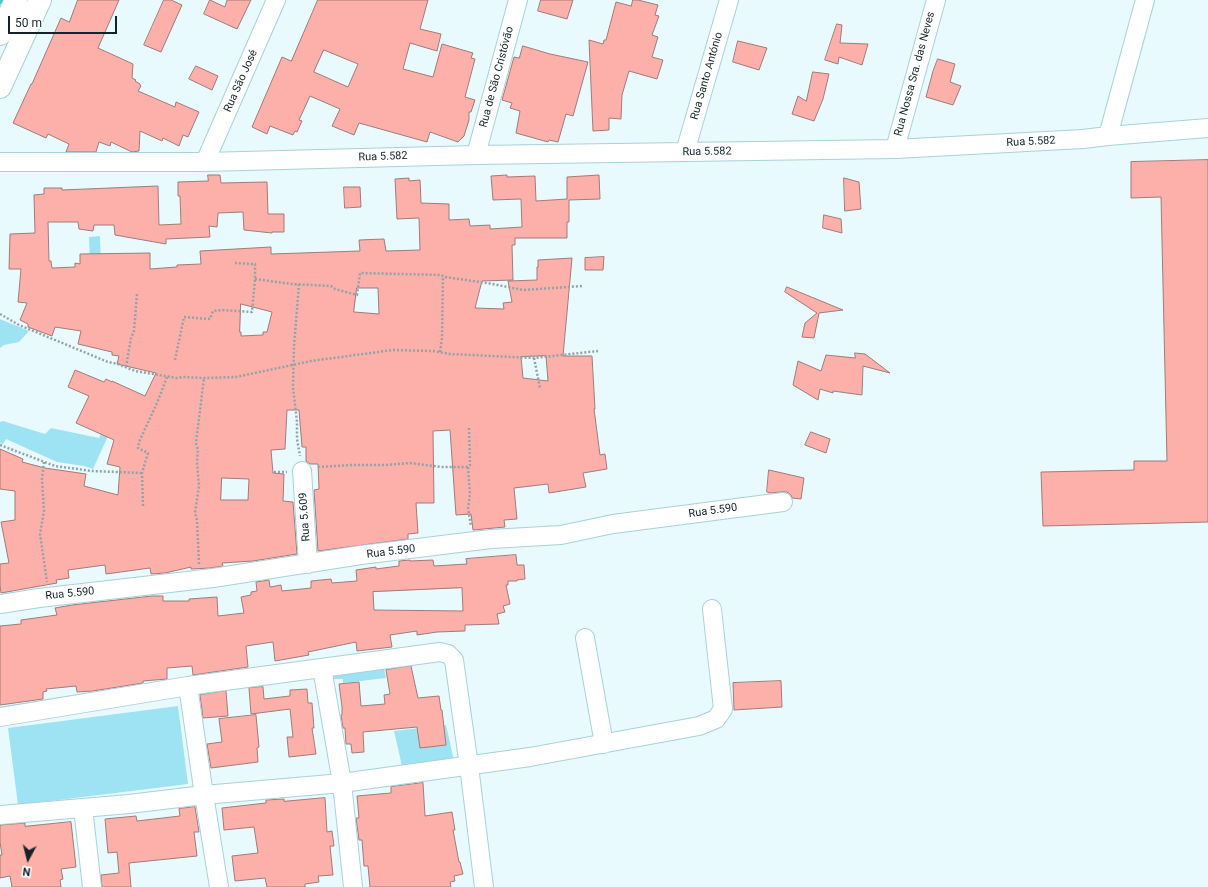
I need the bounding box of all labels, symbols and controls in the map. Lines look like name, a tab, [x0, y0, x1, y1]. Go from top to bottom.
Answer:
scale bar	[10, 8, 119, 34]
street label: Rua Nossa Sra. das Neves	[892, 10, 938, 138]
text: 50 m	[15, 16, 42, 30]
street label: Rua de São Cristóvão	[477, 25, 517, 129]
street label: Rua Santo António	[688, 31, 726, 121]
street label: Rua São José	[221, 48, 261, 114]
street label: Rua 5.582	[1006, 134, 1056, 150]
street label: Rua 5.582	[682, 145, 732, 159]
street label: Rua 5.582	[358, 150, 408, 164]
street label: Rua 5.609	[297, 492, 313, 542]
street label: Rua 5.590	[688, 501, 738, 521]
street label: Rua 5.590	[366, 542, 416, 562]
street label: Rua 5.590	[45, 585, 95, 603]
north arrow	[8, 839, 48, 879]
text: N	[22, 864, 31, 878]

